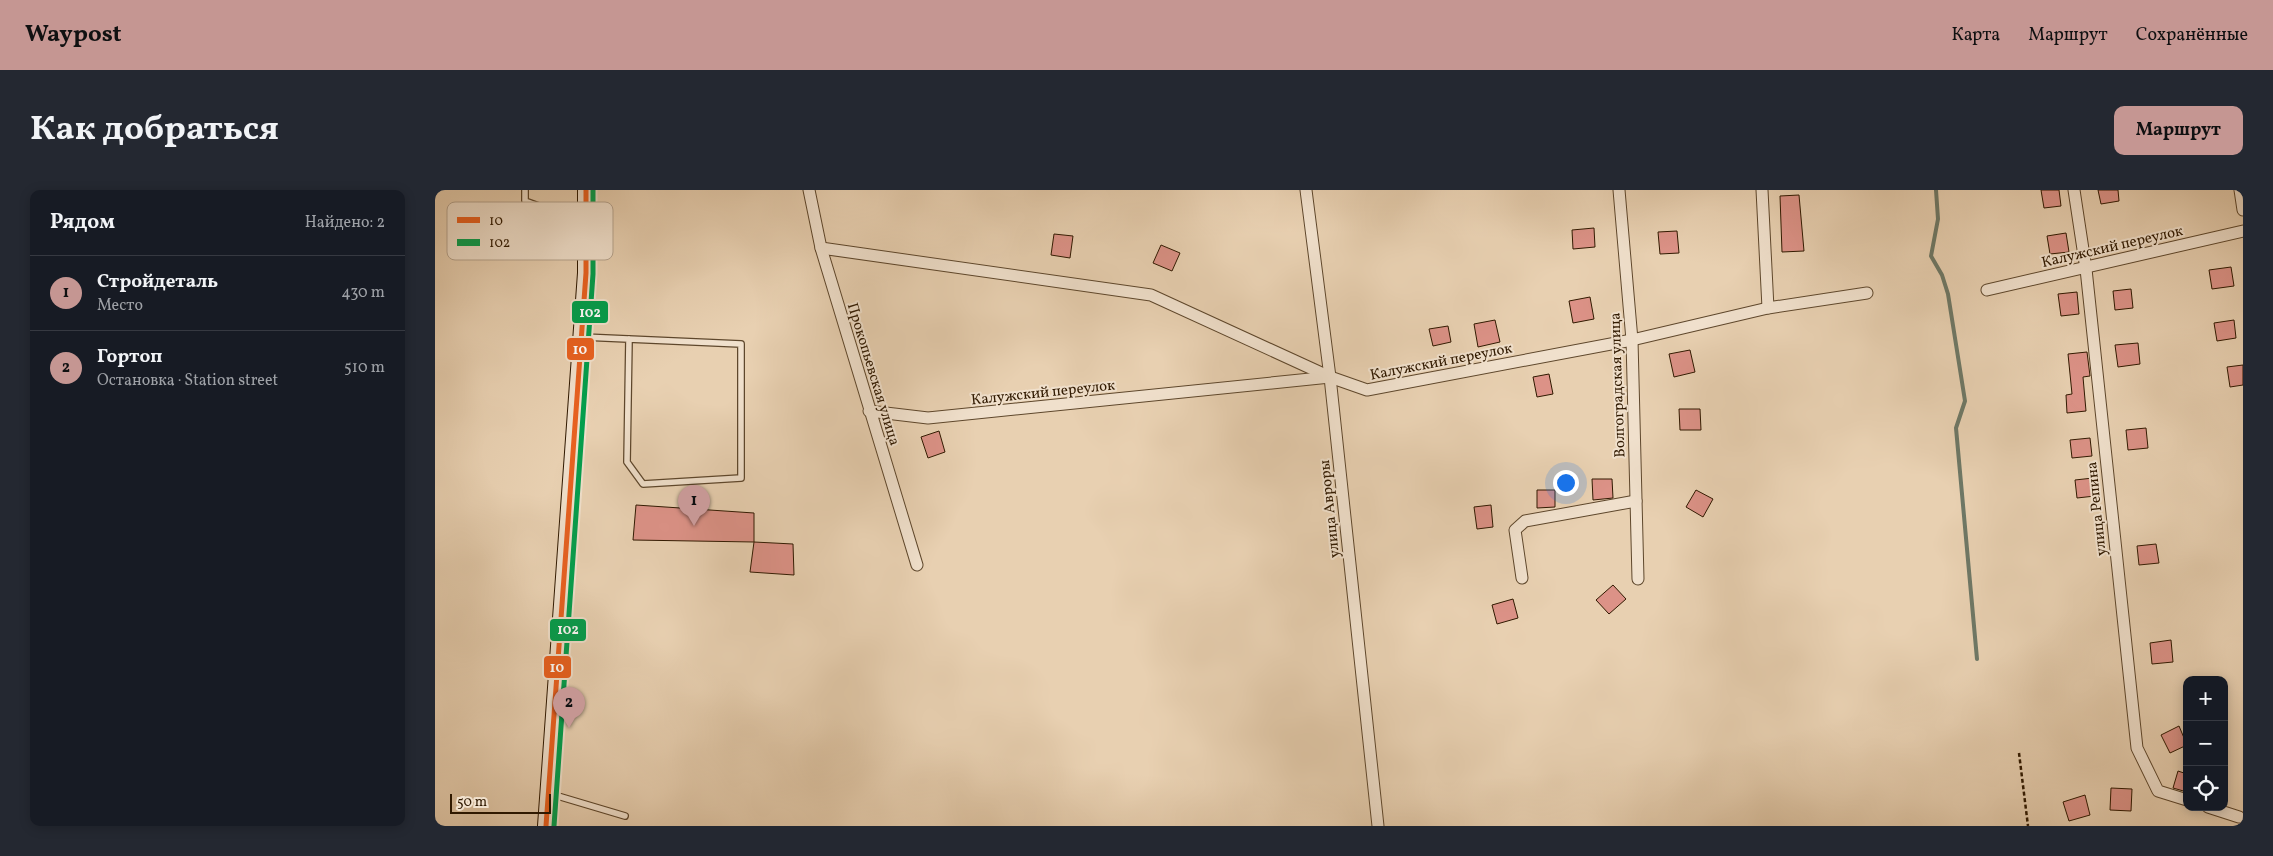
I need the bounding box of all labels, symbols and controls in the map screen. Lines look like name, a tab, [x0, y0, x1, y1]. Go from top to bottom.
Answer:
text: Waypost	[25, 18, 122, 52]
text: Карта	[1951, 23, 2000, 48]
text: Маршрут	[2028, 23, 2108, 48]
text: Сохранённые	[2136, 23, 2248, 48]
text: Как добраться	[30, 106, 279, 154]
button: Маршрут	[2114, 106, 2243, 155]
legend	[447, 202, 613, 260]
text: Рядом	[50, 208, 115, 237]
text: Найдено: 2	[305, 212, 385, 234]
text: 10	[489, 212, 503, 231]
street label: Калужский переулок	[2039, 221, 2185, 274]
text: 102	[489, 234, 510, 253]
text: Стройдеталь	[97, 269, 218, 295]
text: 1	[63, 282, 69, 304]
text: 430 m	[341, 282, 385, 304]
text: Место	[97, 295, 143, 317]
line badge: 102	[571, 300, 609, 324]
street label: Прокопьевская улица	[841, 300, 904, 449]
text: 102	[579, 304, 601, 323]
street label: Волгоградская улица	[1605, 312, 1632, 458]
line badge: 10	[566, 337, 595, 361]
street label: Калужский переулок	[1368, 338, 1514, 387]
text: 10	[573, 341, 587, 360]
text: Гортоп	[97, 344, 162, 370]
text: 2	[62, 357, 70, 379]
text: 510 m	[344, 357, 385, 379]
text: Остановка · Station street	[97, 370, 278, 392]
street label: Калужский переулок	[970, 375, 1116, 411]
street label: улица Авроры	[1315, 458, 1346, 559]
street label: улица Репина	[2082, 461, 2113, 557]
your location	[1553, 470, 1579, 496]
pin: 1	[678, 485, 710, 526]
line badge: 102	[549, 618, 587, 642]
text: 102	[557, 621, 579, 640]
line badge: 10	[543, 655, 572, 679]
text: 10	[550, 659, 564, 678]
map controls	[2183, 676, 2228, 811]
button: +	[2183, 676, 2228, 721]
pin: 2	[553, 687, 585, 728]
button: −	[2183, 721, 2228, 766]
button: locate	[2183, 766, 2228, 811]
scale bar	[450, 791, 551, 814]
text: 50 m	[457, 793, 487, 812]

